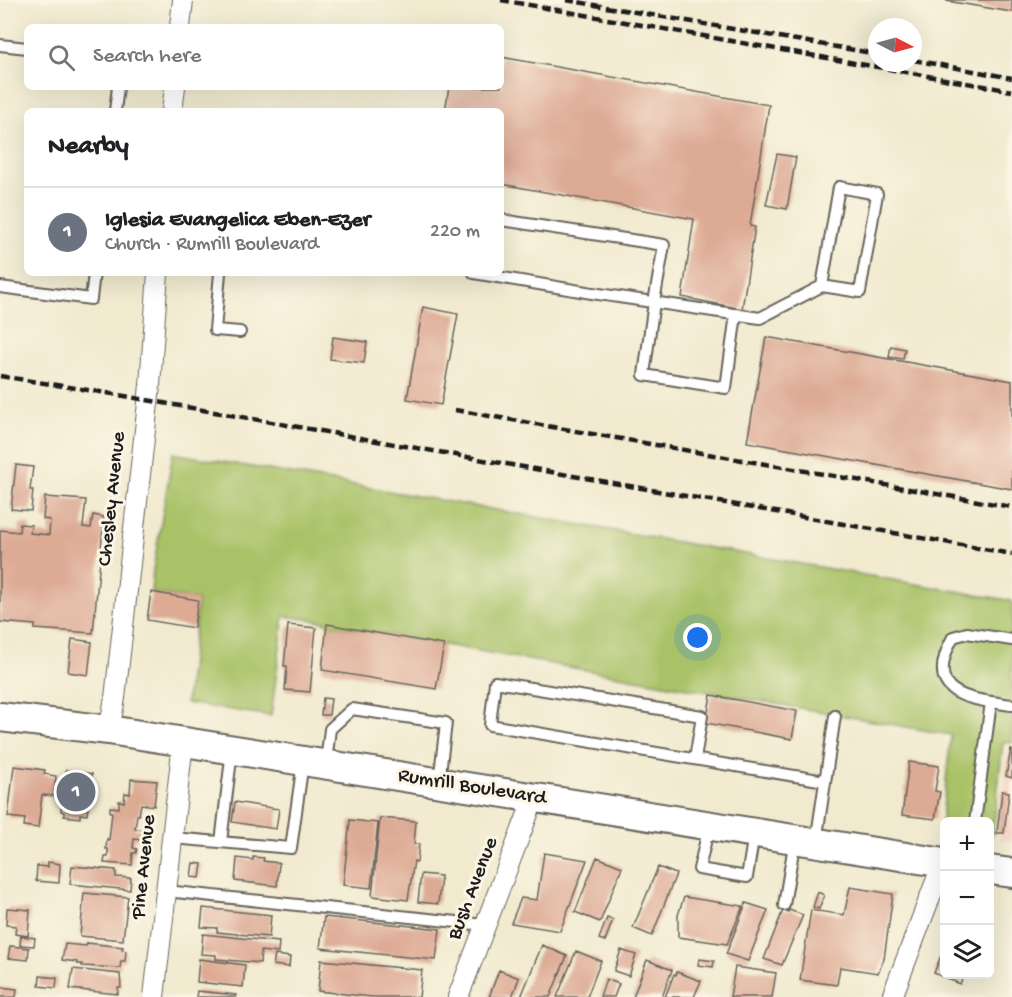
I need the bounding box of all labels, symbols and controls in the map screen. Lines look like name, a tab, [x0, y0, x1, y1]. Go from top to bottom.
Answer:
north arrow	[868, 18, 922, 72]
search box	[24, 24, 504, 90]
icon: search	[45, 41, 78, 74]
text: Search here	[93, 44, 201, 70]
text: Nearby	[48, 132, 129, 163]
text: Iglesia Evangelica Eben-Ezer	[105, 208, 370, 234]
text: 1	[63, 221, 72, 244]
text: 220 m	[430, 221, 480, 244]
text: Church · Rumrill Boulevard	[105, 234, 319, 257]
street label: Chesley Avenue	[94, 429, 133, 568]
your location	[683, 623, 712, 652]
street label: Rumrill Boulevard	[396, 764, 549, 812]
pin: 1	[56, 770, 96, 814]
street label: Pine Avenue	[127, 812, 163, 922]
map controls	[940, 817, 994, 979]
button: +	[940, 817, 994, 871]
street label: Bush Avenue	[443, 833, 505, 945]
button: −	[940, 871, 994, 925]
button: layers	[940, 925, 994, 979]

